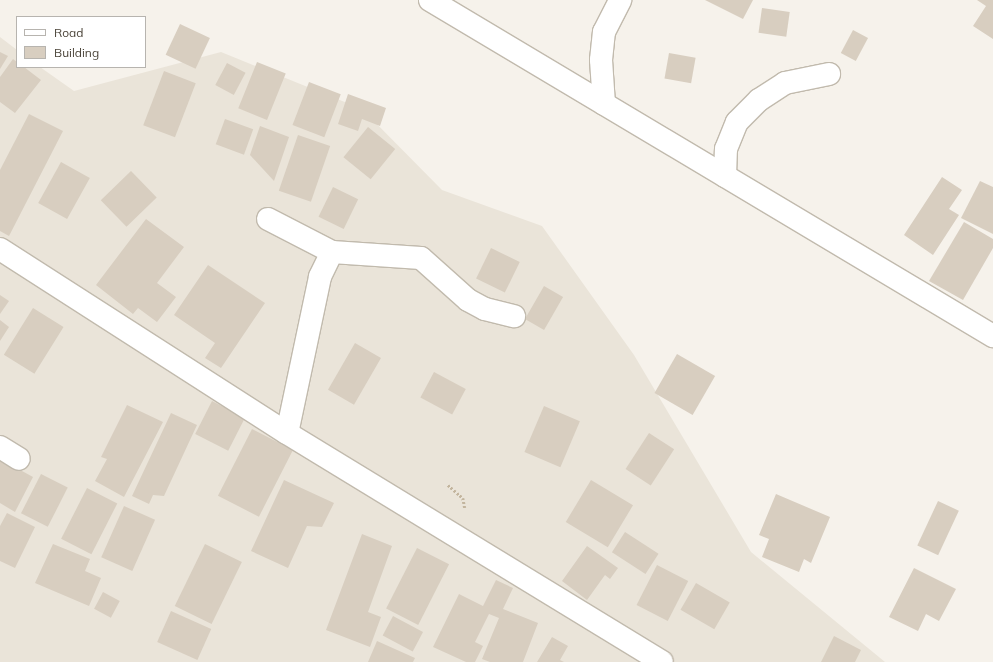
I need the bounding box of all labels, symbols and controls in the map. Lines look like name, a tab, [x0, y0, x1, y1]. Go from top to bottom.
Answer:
legend	[16, 16, 146, 68]
text: Road	[54, 25, 83, 40]
text: Building	[54, 45, 99, 60]

